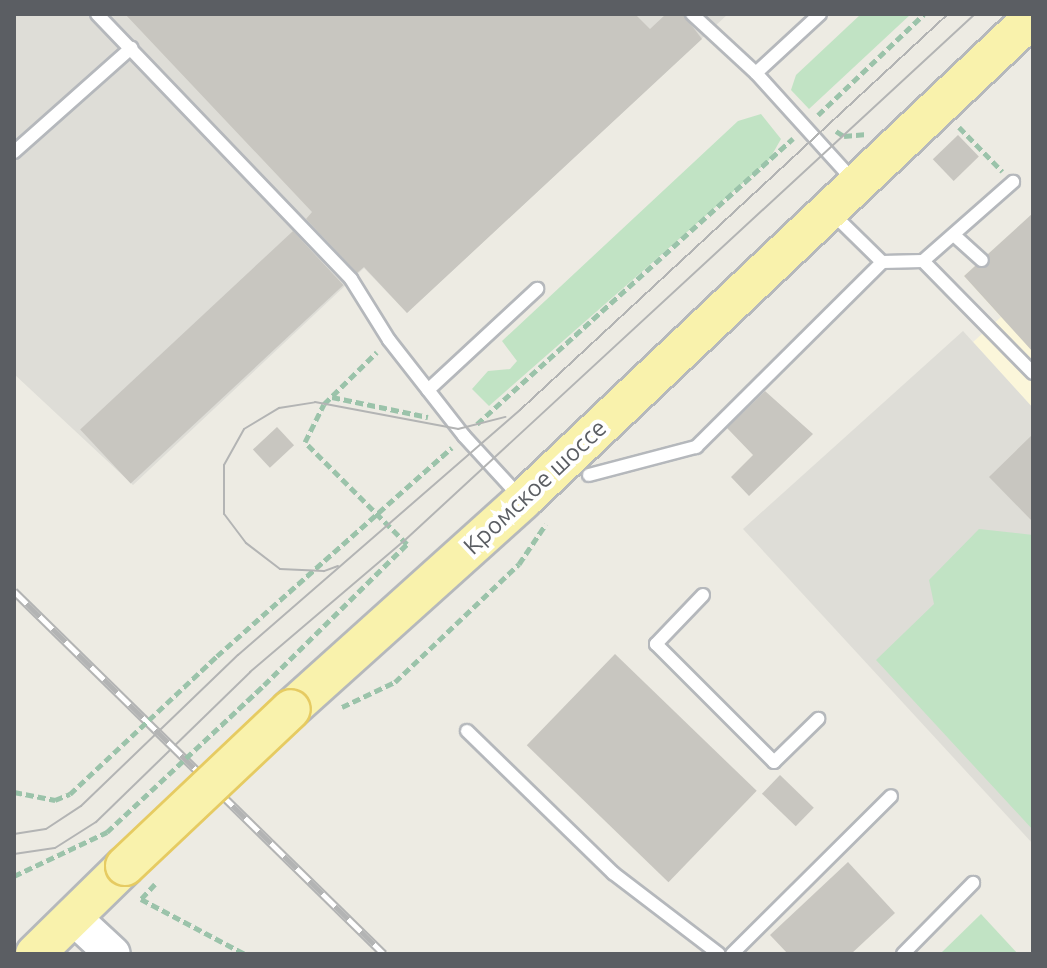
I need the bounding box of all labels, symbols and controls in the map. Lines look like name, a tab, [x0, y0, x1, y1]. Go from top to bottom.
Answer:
street label: Кромское шоссе	[458, 413, 612, 561]

